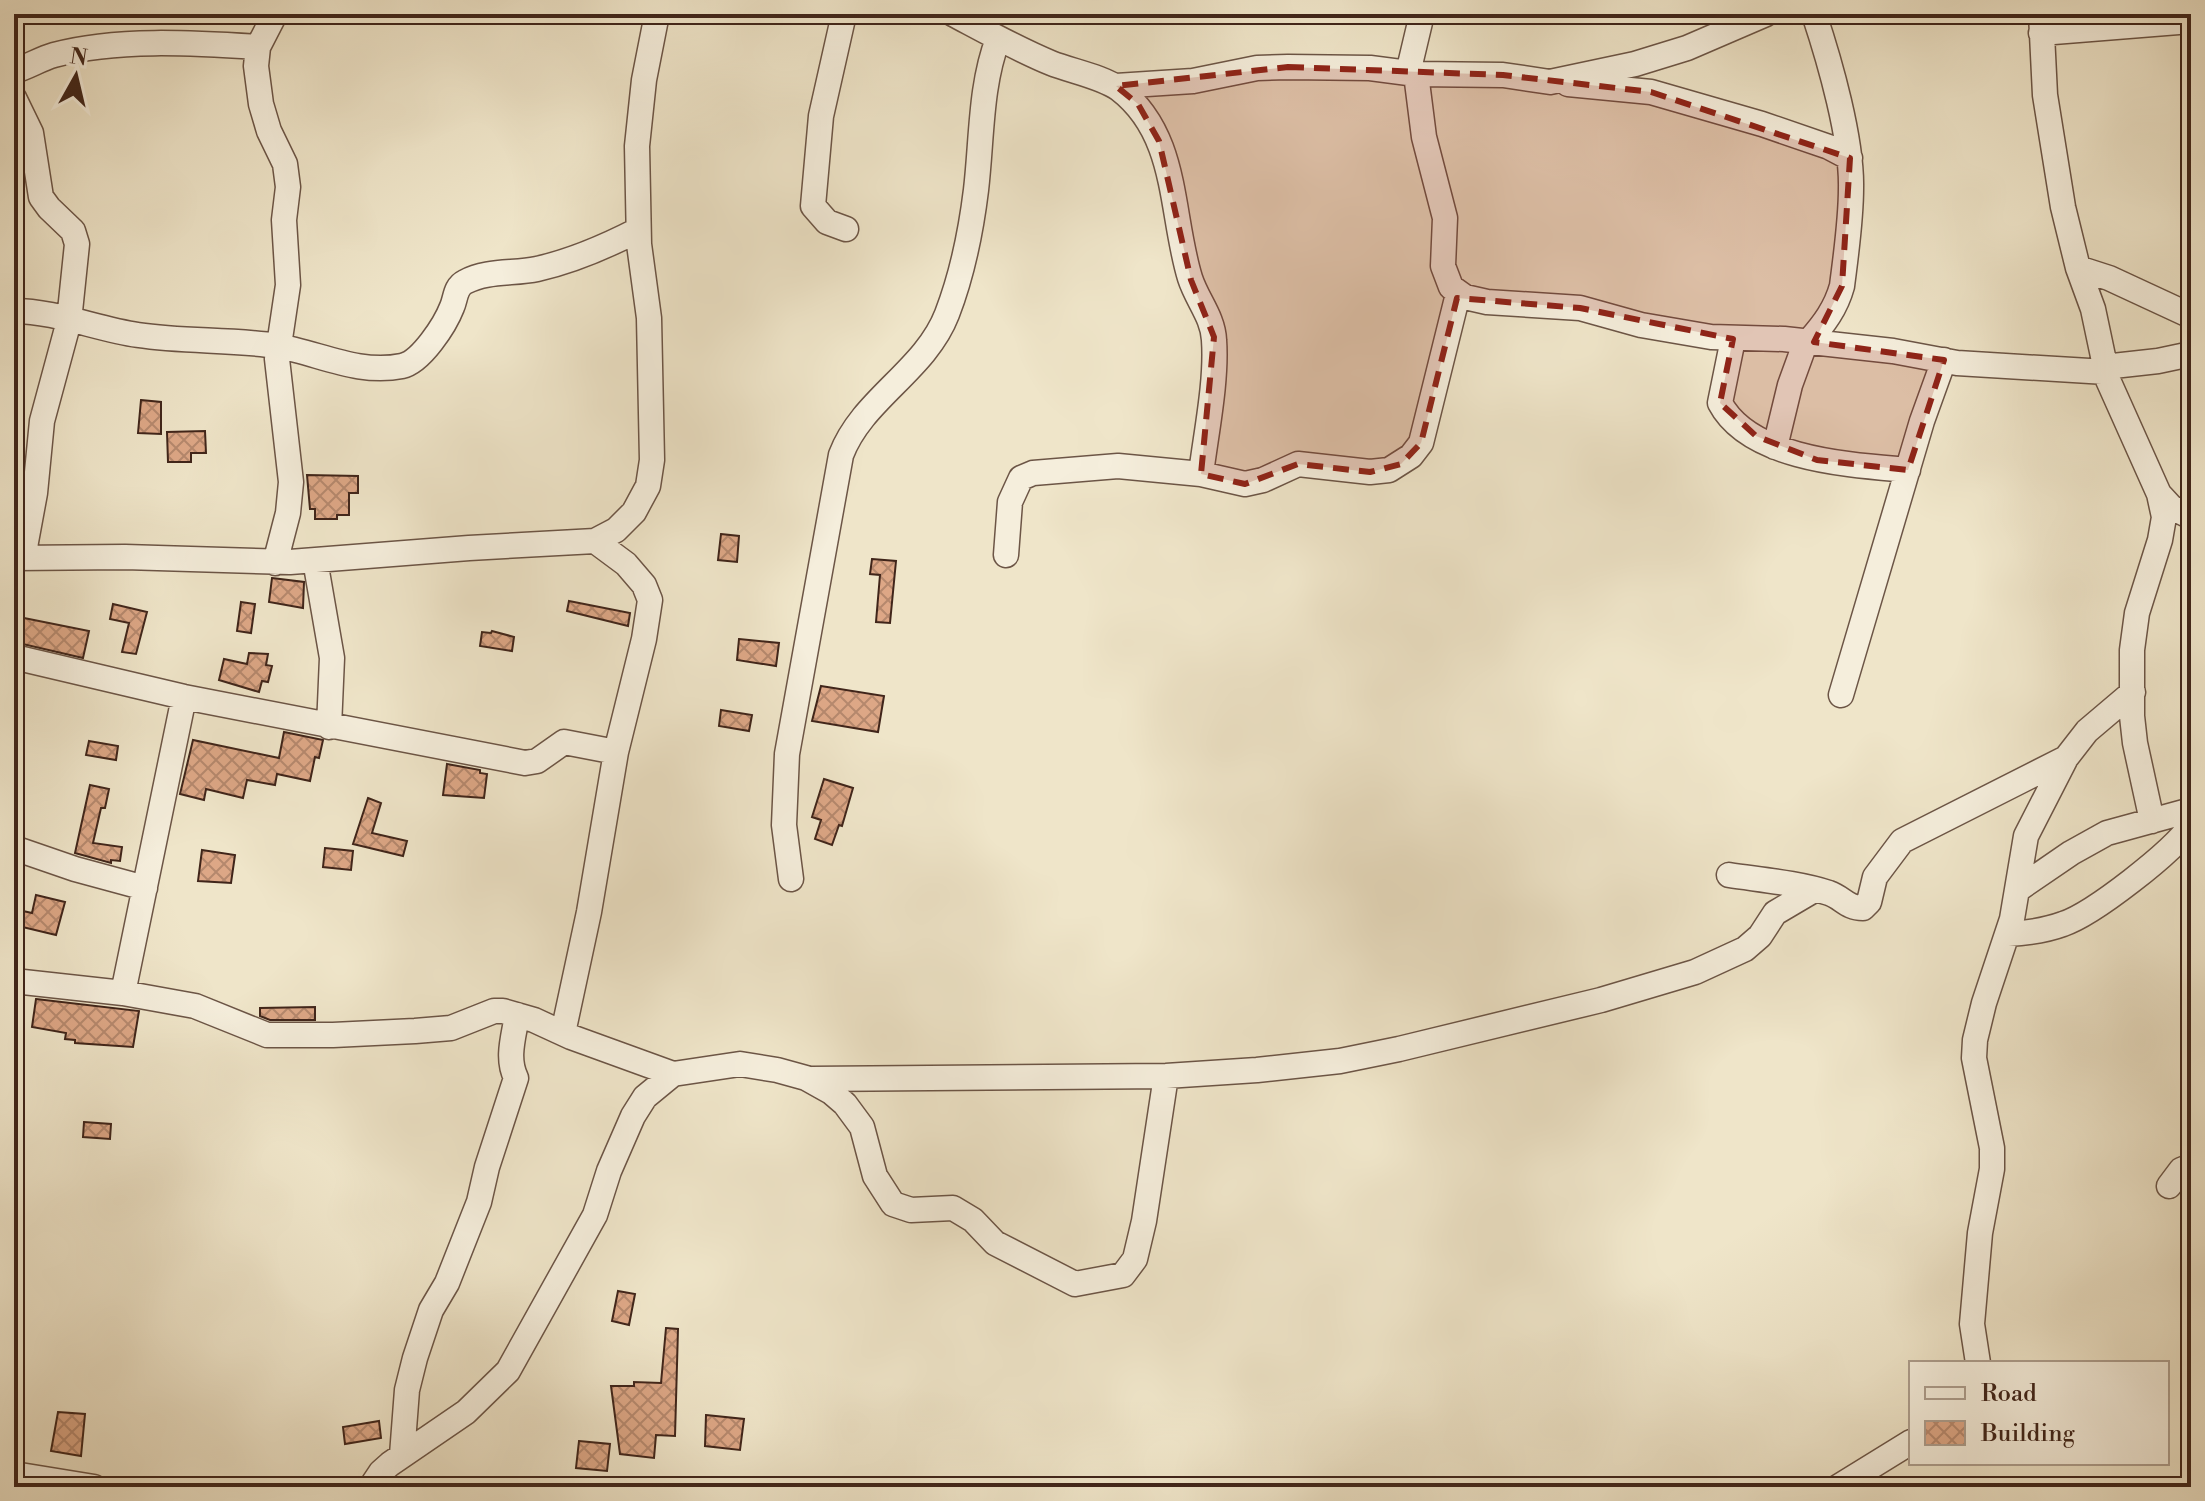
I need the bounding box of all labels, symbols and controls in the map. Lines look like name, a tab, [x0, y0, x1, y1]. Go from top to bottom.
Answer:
north arrow	[36, 36, 116, 116]
text: N	[68, 43, 90, 72]
legend	[1909, 1361, 2169, 1465]
text: Road	[1981, 1379, 2037, 1409]
text: Building	[1980, 1419, 2075, 1449]

